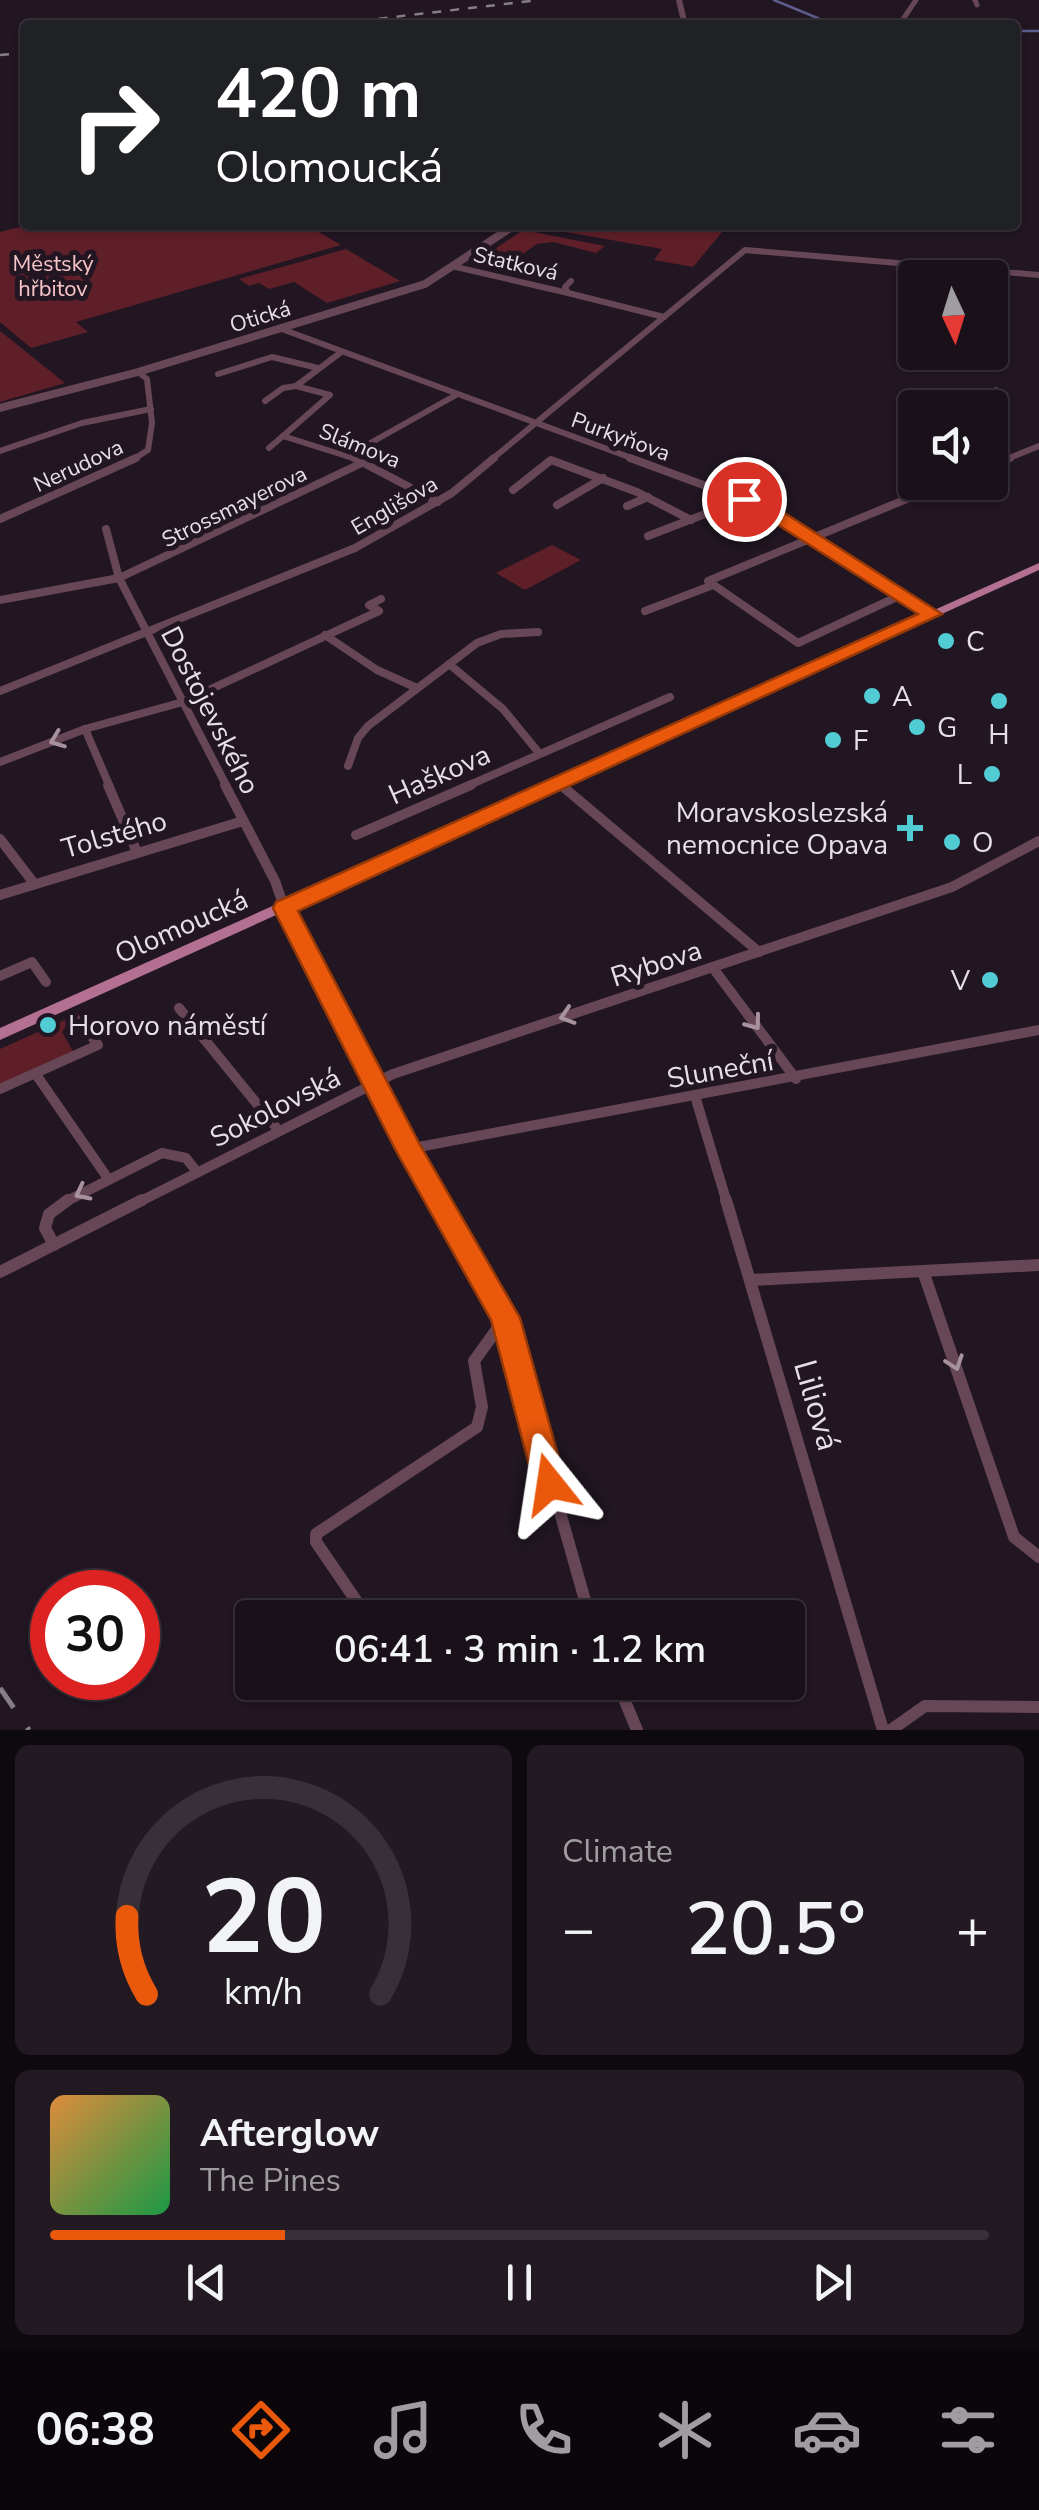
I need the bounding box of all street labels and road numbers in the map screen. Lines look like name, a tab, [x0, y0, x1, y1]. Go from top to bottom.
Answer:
street label: Statková	[470, 240, 561, 288]
street label: Otická	[226, 293, 295, 340]
street label: Purkyňova	[567, 405, 674, 469]
street label: Slámova	[314, 416, 405, 476]
street label: Nerudova	[29, 432, 128, 500]
street label: Strossmayerova	[157, 459, 312, 555]
street label: Englišova	[346, 469, 443, 543]
street label: Dostojevského	[151, 620, 269, 801]
street label: Haškova	[383, 736, 496, 814]
street label: Tolstého	[57, 802, 171, 868]
street label: Olomoucká	[109, 881, 254, 973]
street label: Rybova	[606, 931, 707, 997]
street label: Sluneční	[664, 1042, 778, 1098]
street label: Sokolovská	[204, 1059, 347, 1157]
street label: Liliová	[783, 1355, 850, 1455]

